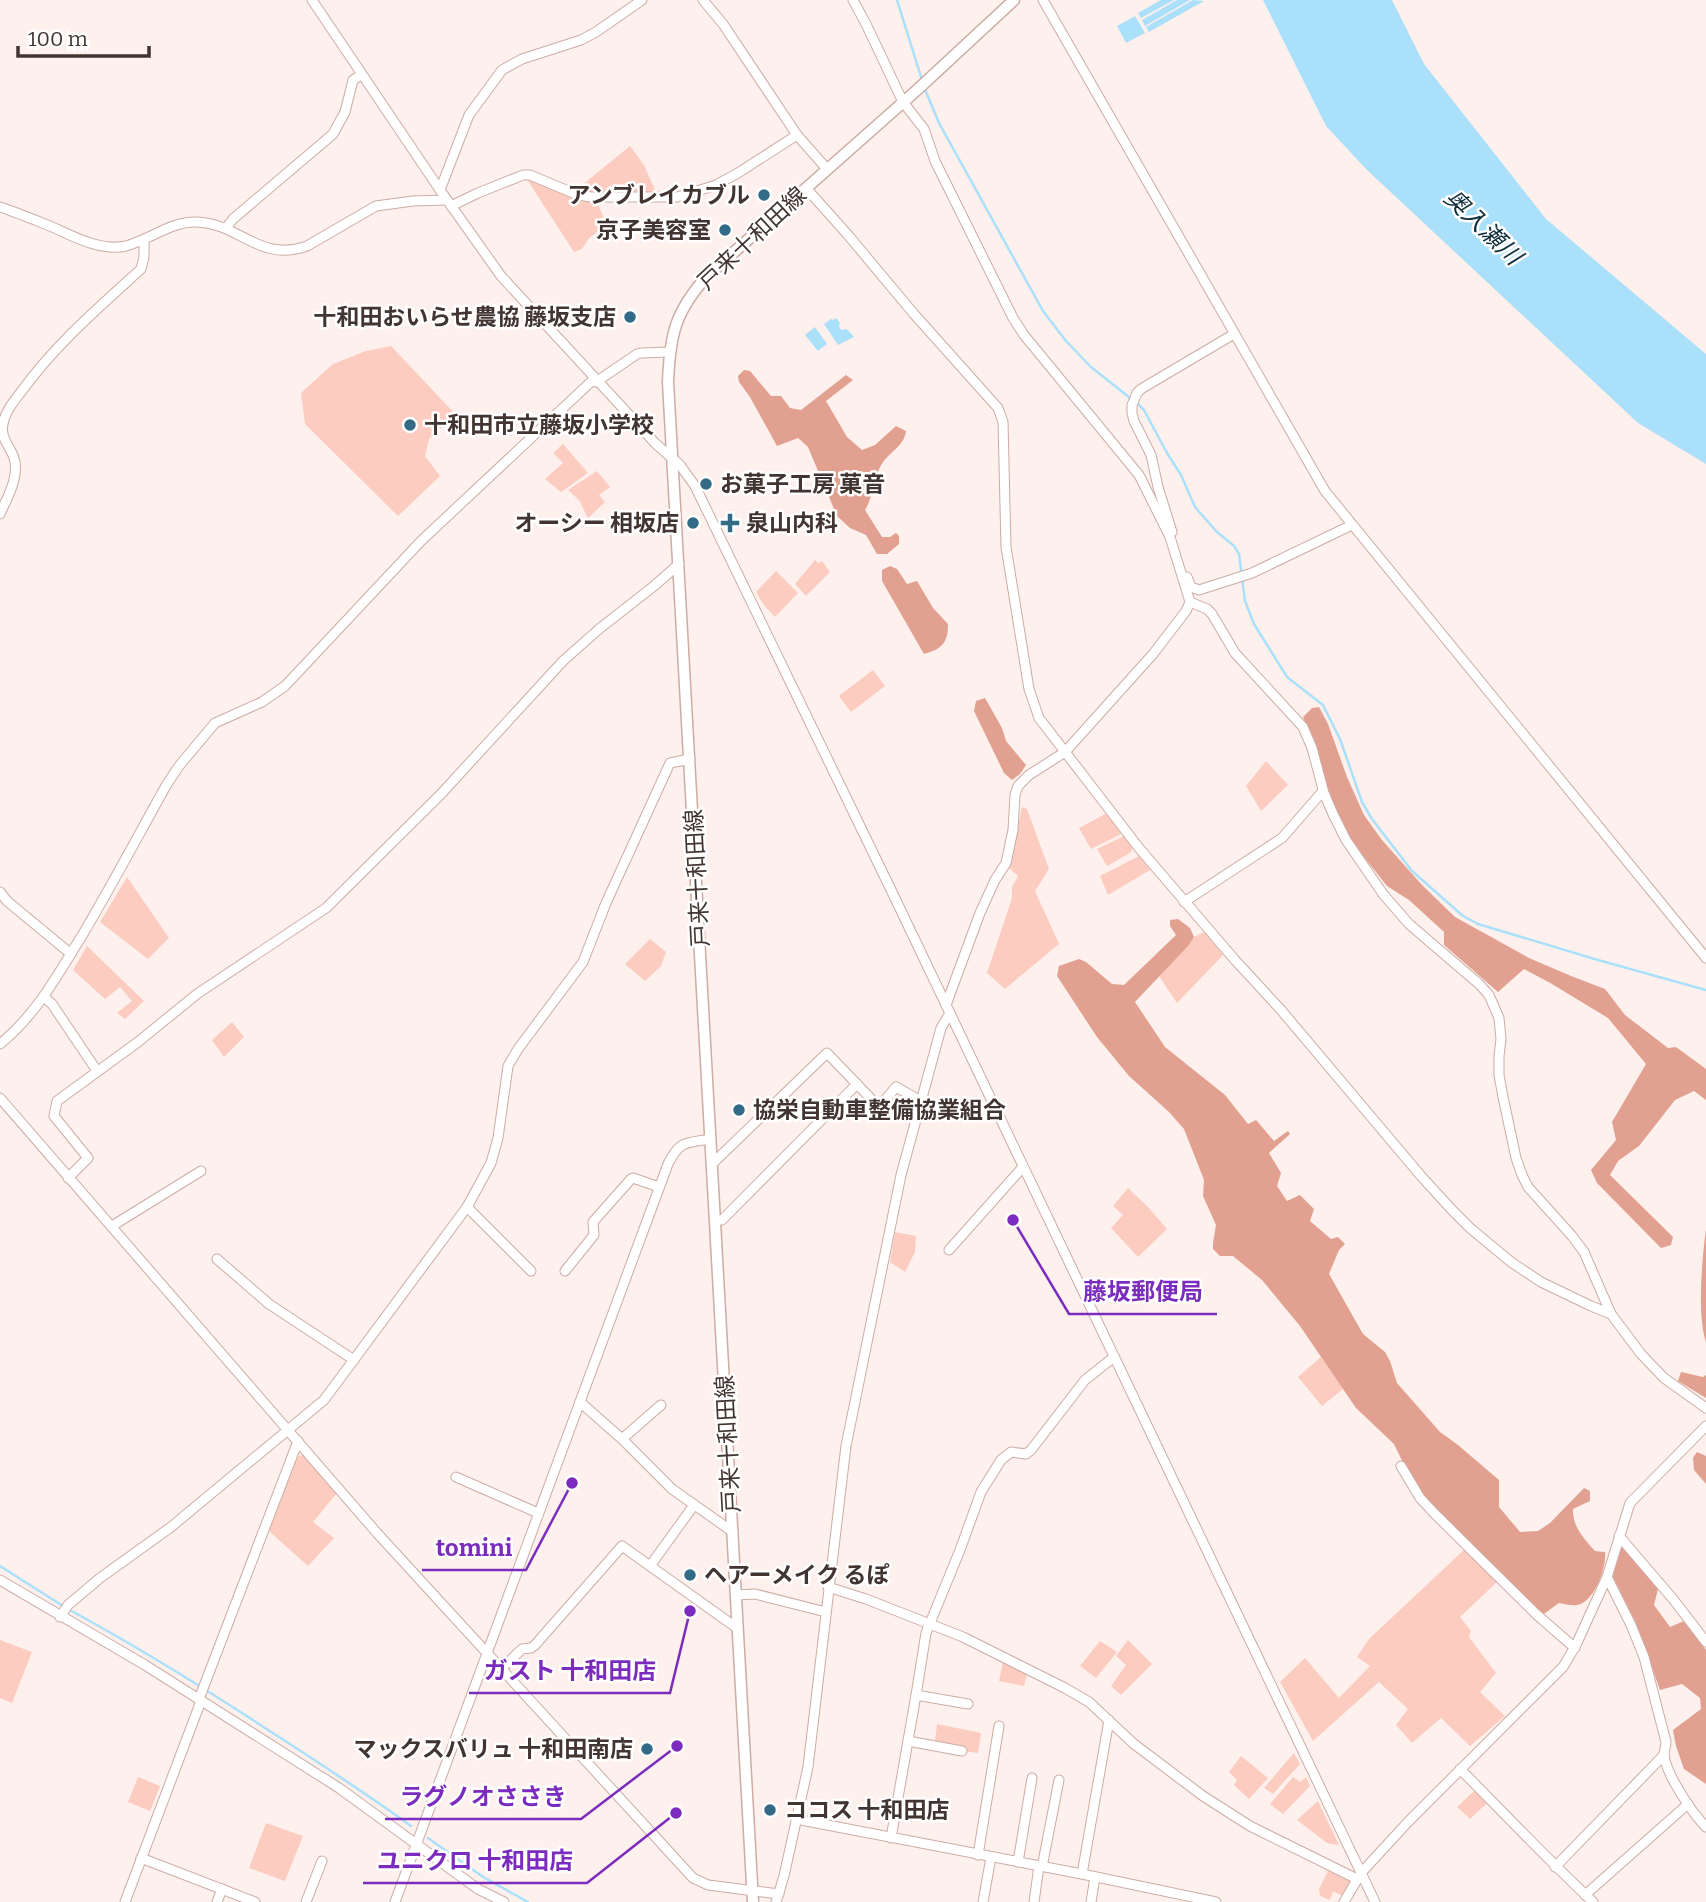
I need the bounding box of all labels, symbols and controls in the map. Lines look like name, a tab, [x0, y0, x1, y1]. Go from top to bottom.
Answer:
scale bar	[18, 14, 149, 58]
text: 100 m	[28, 26, 88, 52]
place label: アンブレイカブル	[568, 181, 750, 209]
street label: 戸来十和田線	[692, 181, 812, 295]
water label: 奥入瀬川	[1439, 184, 1529, 272]
marker: アンブレイカブル	[756, 187, 772, 203]
place label: 京子美容室	[596, 216, 711, 244]
marker: 京子美容室	[717, 222, 733, 238]
place label: 十和田おいらせ農協 藤坂支店	[313, 303, 616, 331]
marker: 十和田おいらせ農協 藤坂支店	[622, 309, 638, 325]
place label: 十和田市立藤坂小学校	[424, 411, 654, 439]
marker: 十和田市立藤坂小学校	[402, 417, 418, 433]
place label: お菓子工房 菓音	[720, 470, 885, 498]
marker: お菓子工房 菓音	[698, 476, 714, 492]
place label: オーシー 相坂店	[514, 509, 679, 537]
place label: 泉山内科	[746, 509, 838, 537]
marker: 泉山内科	[720, 513, 740, 533]
marker: オーシー 相坂店	[685, 515, 701, 531]
street label: 戸来十和田線	[679, 808, 715, 948]
place label: 協栄自動車整備協業組合	[753, 1096, 1006, 1124]
marker: 協栄自動車整備協業組合	[731, 1102, 747, 1118]
callout: 藤坂郵便局	[1069, 1269, 1217, 1314]
text: 藤坂郵便局	[1083, 1278, 1203, 1306]
street label: 戸来十和田線	[710, 1374, 746, 1514]
callout: tomini	[422, 1525, 526, 1570]
text: tomini	[436, 1534, 513, 1562]
place label: ヘアーメイク るぽ	[704, 1561, 889, 1589]
marker: ヘアーメイク るぽ	[682, 1567, 698, 1583]
callout: ガスト 十和田店	[469, 1648, 670, 1693]
text: ガスト 十和田店	[484, 1657, 656, 1685]
place label: マックスバリュ 十和田南店	[354, 1735, 633, 1763]
marker: マックスバリュ 十和田南店	[639, 1741, 655, 1757]
callout: ラグノオささき	[385, 1774, 581, 1819]
text: ラグノオささき	[399, 1783, 567, 1811]
place label: ココス 十和田店	[784, 1796, 949, 1824]
marker: ココス 十和田店	[762, 1802, 778, 1818]
callout: ユニクロ 十和田店	[363, 1838, 587, 1883]
text: ユニクロ 十和田店	[377, 1847, 573, 1875]

